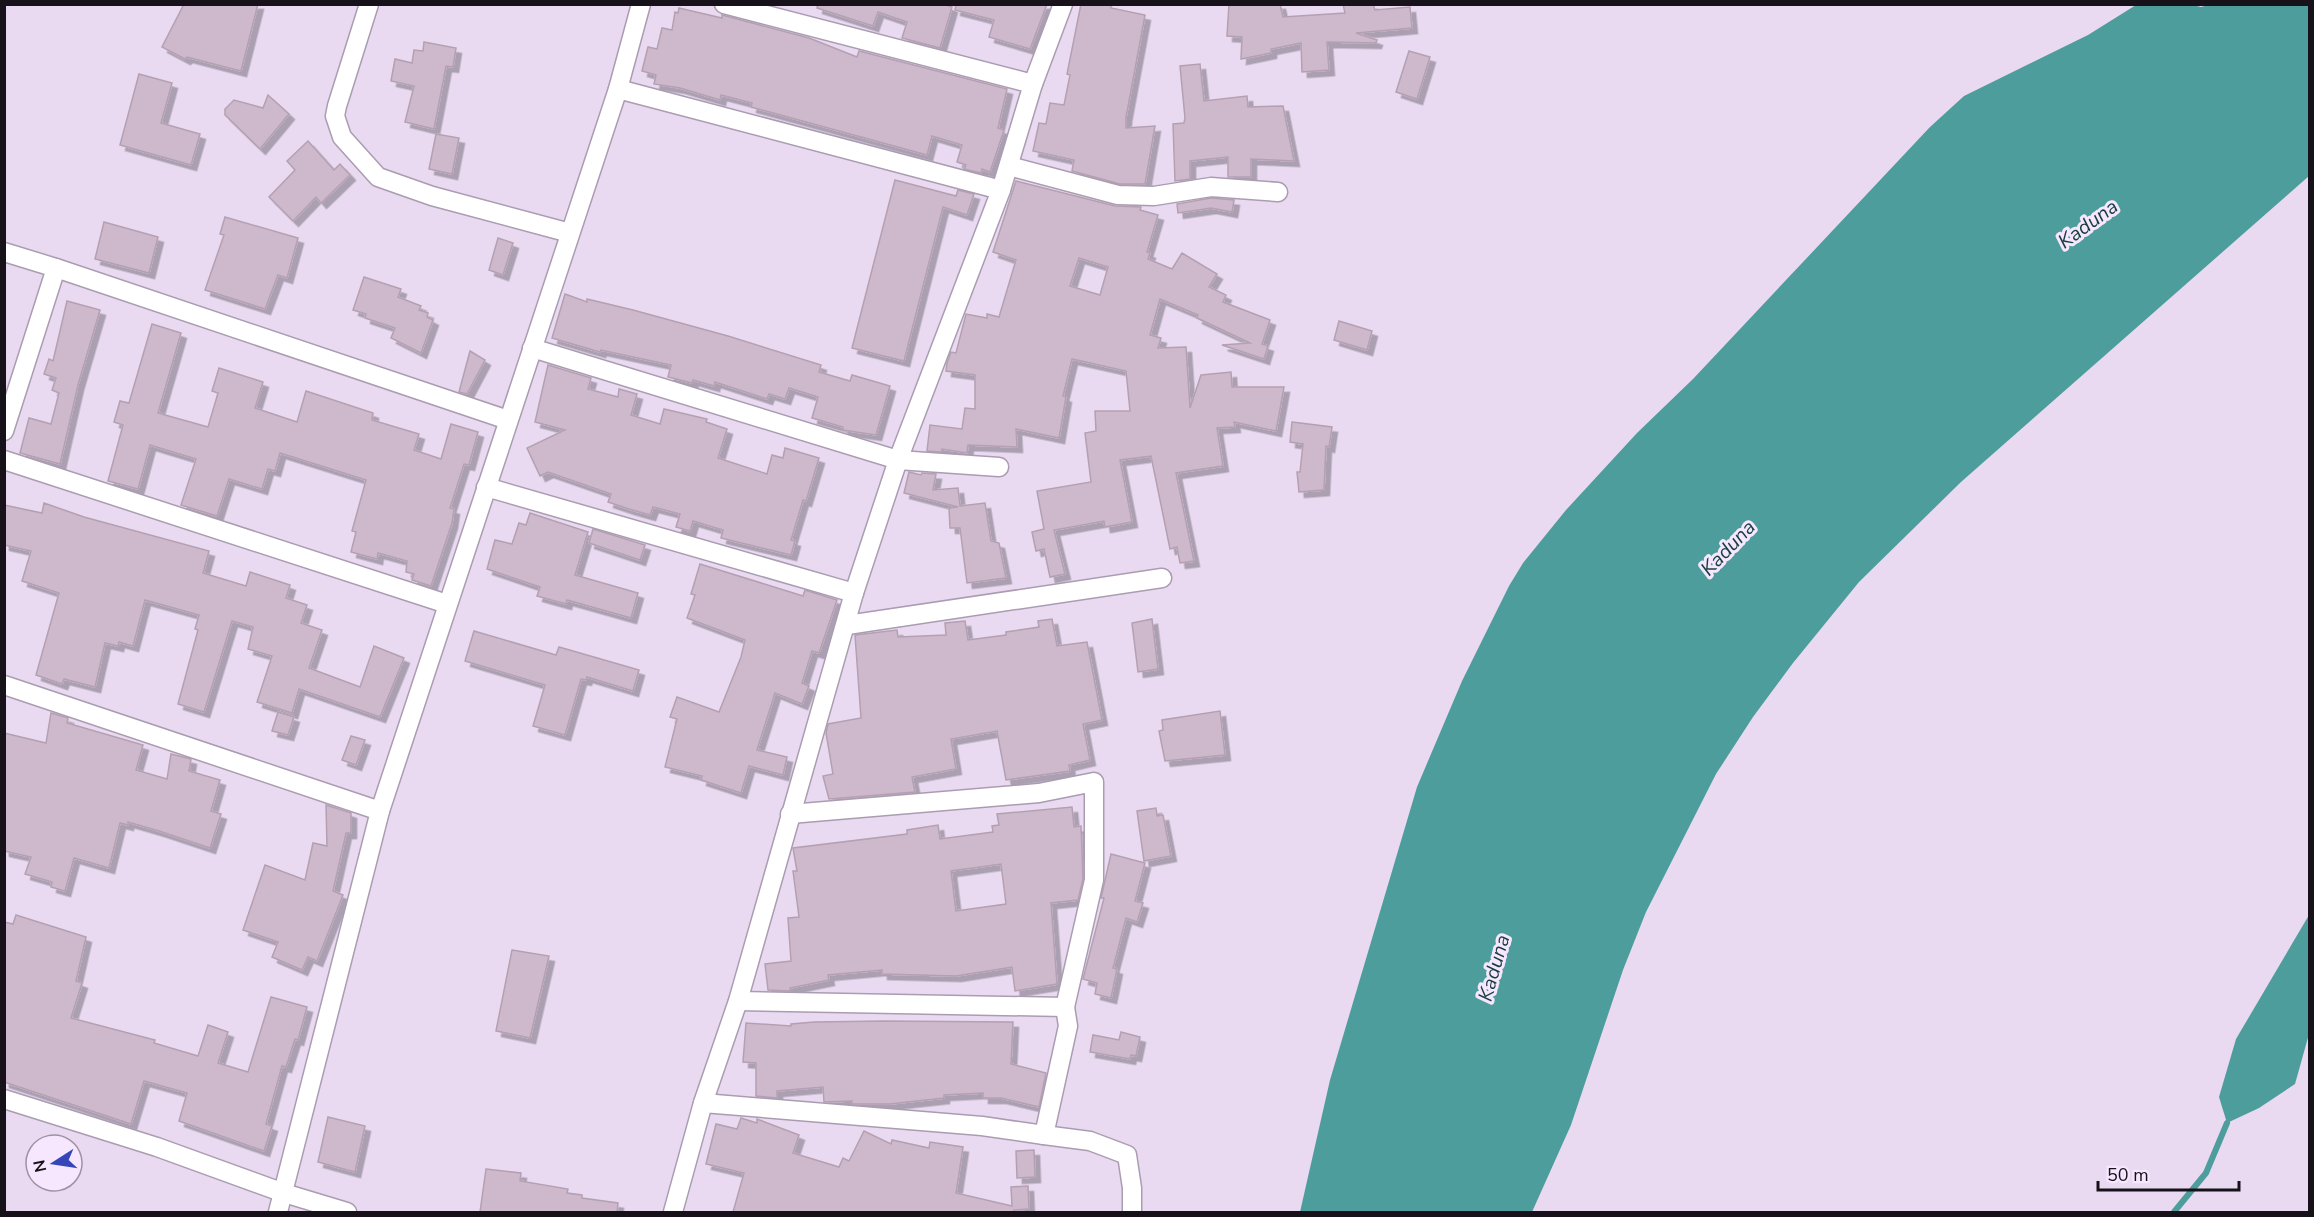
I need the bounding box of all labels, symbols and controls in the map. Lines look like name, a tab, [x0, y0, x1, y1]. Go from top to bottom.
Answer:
water label: Kaduna	[2053, 193, 2123, 255]
water label: Kaduna	[1695, 514, 1761, 582]
water label: Kaduna	[1472, 932, 1516, 1004]
north arrow	[24, 1133, 84, 1193]
scale bar	[2098, 1154, 2239, 1192]
text: N	[28, 1158, 52, 1174]
text: 50 m	[2107, 1163, 2149, 1187]

